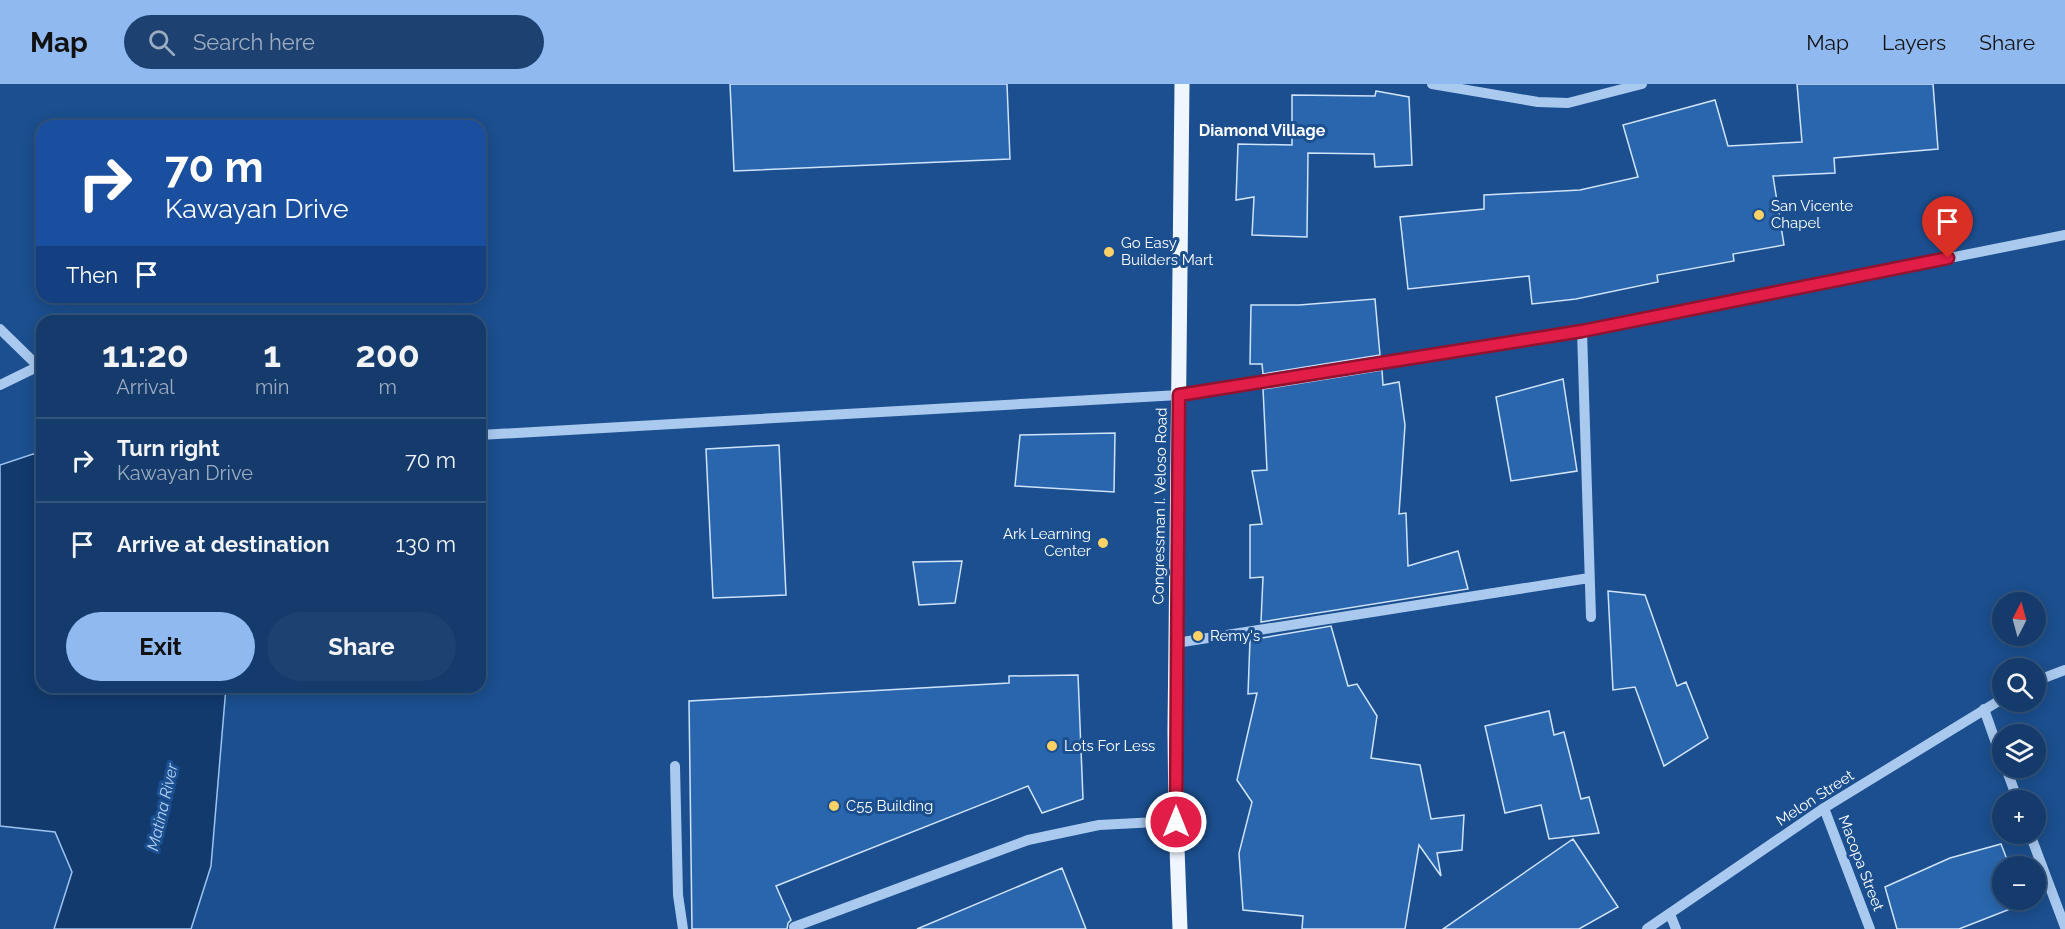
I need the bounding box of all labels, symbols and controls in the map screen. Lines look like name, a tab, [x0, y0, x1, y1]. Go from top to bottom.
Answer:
search box	[124, 15, 544, 69]
text: Map	[30, 26, 88, 59]
icon: search	[145, 26, 178, 59]
text: Search here	[193, 29, 315, 55]
text: Map	[1806, 30, 1849, 55]
text: Layers	[1882, 30, 1946, 55]
text: Share	[1979, 30, 2035, 55]
district label: Diamond Village	[1199, 121, 1326, 140]
text: 70 m	[165, 143, 264, 192]
icon: right	[66, 144, 144, 222]
text: Kawayan Drive	[165, 193, 349, 224]
pin	[1922, 196, 1973, 258]
place label: San Vicente Chapel	[1771, 197, 1853, 232]
icon: arrive	[1931, 205, 1964, 238]
marker: San Vicente Chapel	[1752, 208, 1766, 222]
place label: Go Easy Builders Mart	[1121, 234, 1213, 269]
marker: Go Easy Builders Mart	[1102, 245, 1116, 259]
icon: arrive	[130, 258, 163, 291]
text: Then	[66, 262, 118, 288]
text: 11:20	[102, 333, 189, 375]
text: 1	[263, 333, 281, 375]
text: 200	[355, 333, 420, 375]
text: Arrival	[116, 375, 175, 399]
text: min	[255, 375, 289, 399]
text: m	[378, 375, 397, 399]
street label: Congressman I. Veloso Road	[1149, 407, 1171, 605]
text: Turn right	[117, 435, 220, 461]
icon: right	[66, 444, 99, 477]
text: 70 m	[405, 447, 456, 473]
text: Kawayan Drive	[117, 461, 253, 485]
place label: Ark Learning Center	[1003, 525, 1092, 560]
icon: arrive	[66, 528, 99, 561]
text: Arrive at destination	[117, 531, 330, 557]
text: 130 m	[396, 531, 456, 557]
marker: Ark Learning Center	[1096, 536, 1110, 550]
north arrow	[1992, 592, 2046, 646]
map controls	[1992, 592, 2046, 910]
button: Exit	[66, 612, 255, 681]
button: Share	[267, 612, 456, 681]
place label: Remy's	[1210, 627, 1260, 645]
marker: Remy's	[1191, 629, 1205, 643]
button: search	[1992, 658, 2046, 712]
button: layers	[1992, 724, 2046, 778]
place label: Lots For Less	[1064, 737, 1155, 755]
marker: Lots For Less	[1045, 739, 1059, 753]
water label: Matina River	[143, 761, 182, 853]
street label: Melon Street	[1773, 766, 1857, 830]
position arrow	[1144, 790, 1208, 854]
button: +	[1992, 790, 2046, 844]
place label: C55 Building	[846, 797, 933, 815]
marker: C55 Building	[827, 799, 841, 813]
street label: Macopa Street	[1834, 813, 1888, 913]
button: −	[1992, 856, 2046, 910]

